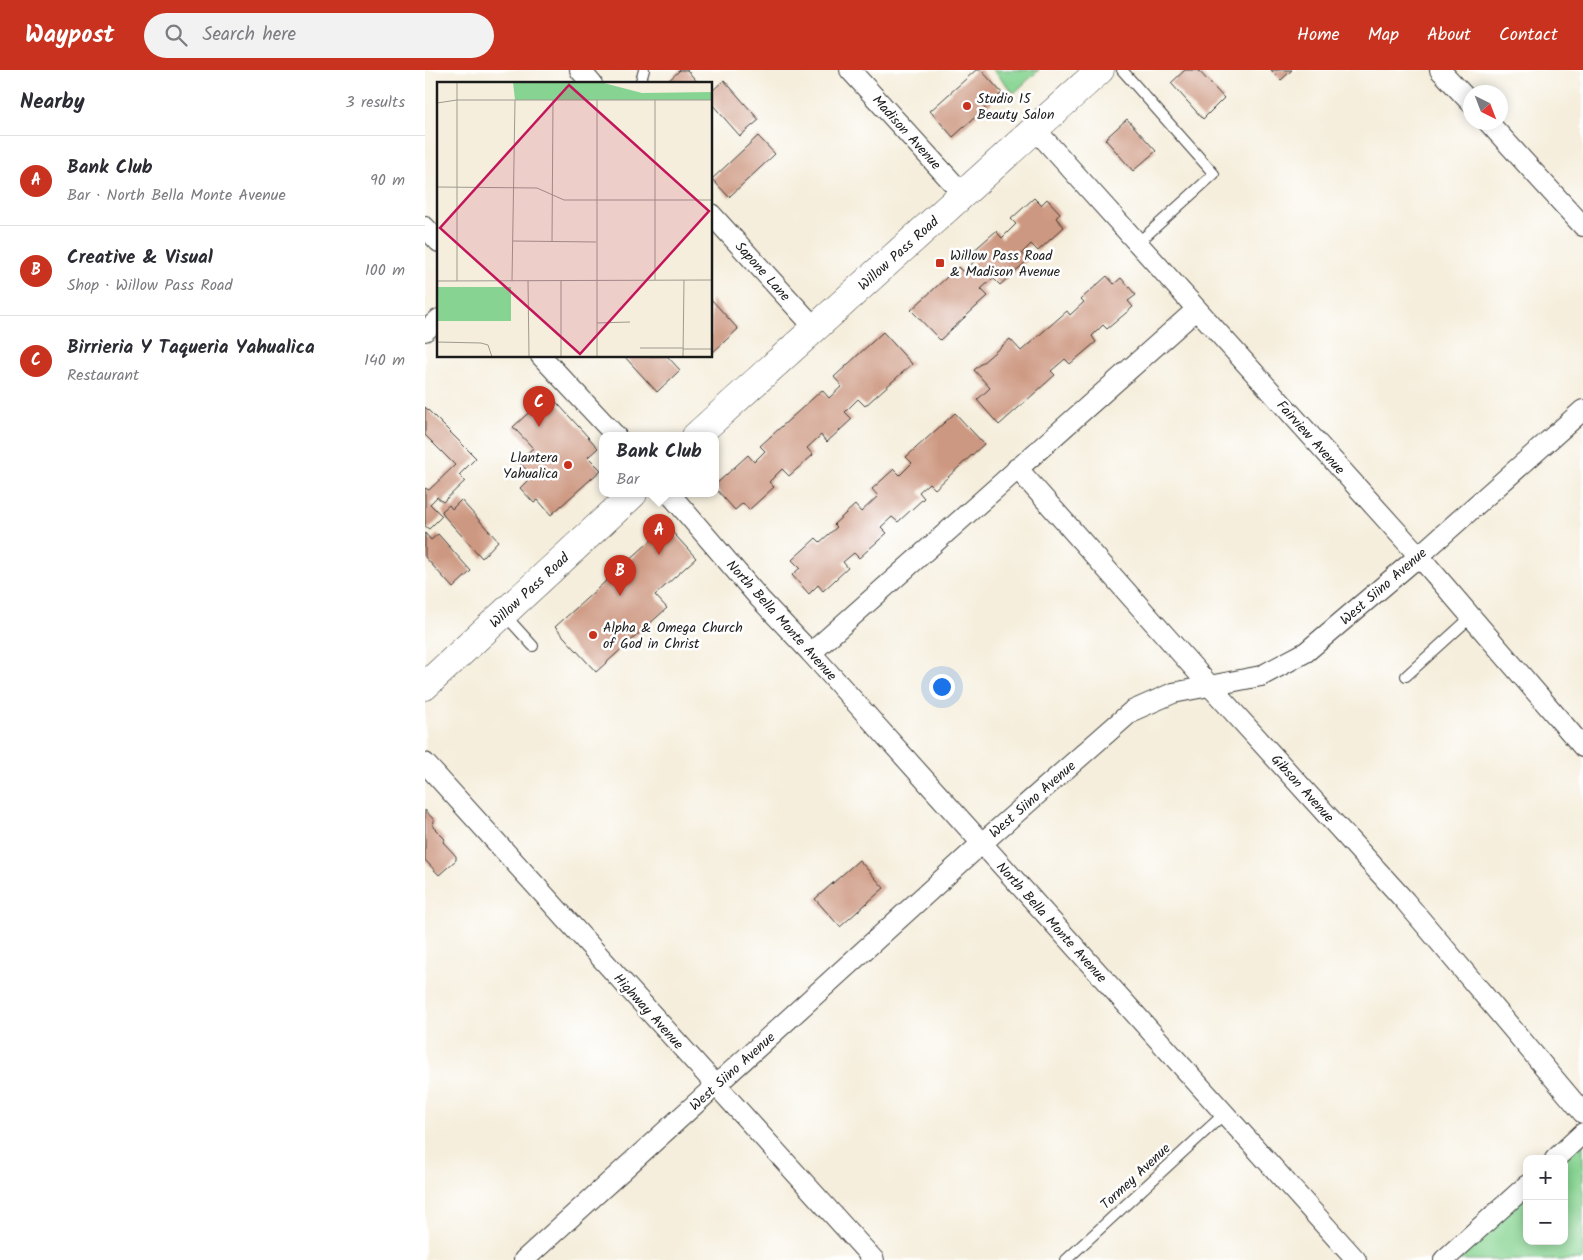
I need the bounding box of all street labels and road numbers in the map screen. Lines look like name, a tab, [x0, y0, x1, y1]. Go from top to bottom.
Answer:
street label: Madison Avenue	[866, 90, 947, 176]
street label: Willow Pass Road	[853, 211, 945, 296]
street label: Sapone Lane	[729, 237, 796, 307]
street label: Fairview Avenue	[1271, 396, 1350, 480]
street label: West Siino Avenue	[1335, 542, 1433, 631]
street label: Willow Pass Road	[485, 547, 575, 634]
street label: North Bella Monte Avenue	[721, 555, 842, 687]
street label: Gibson Avenue	[1265, 749, 1340, 828]
street label: West Siino Avenue	[984, 755, 1082, 844]
street label: North Bella Monte Avenue	[991, 857, 1112, 989]
street label: Highway Avenue	[608, 969, 689, 1055]
street label: West Siino Avenue	[685, 1027, 781, 1116]
street label: Tormey Avenue	[1096, 1138, 1176, 1215]

